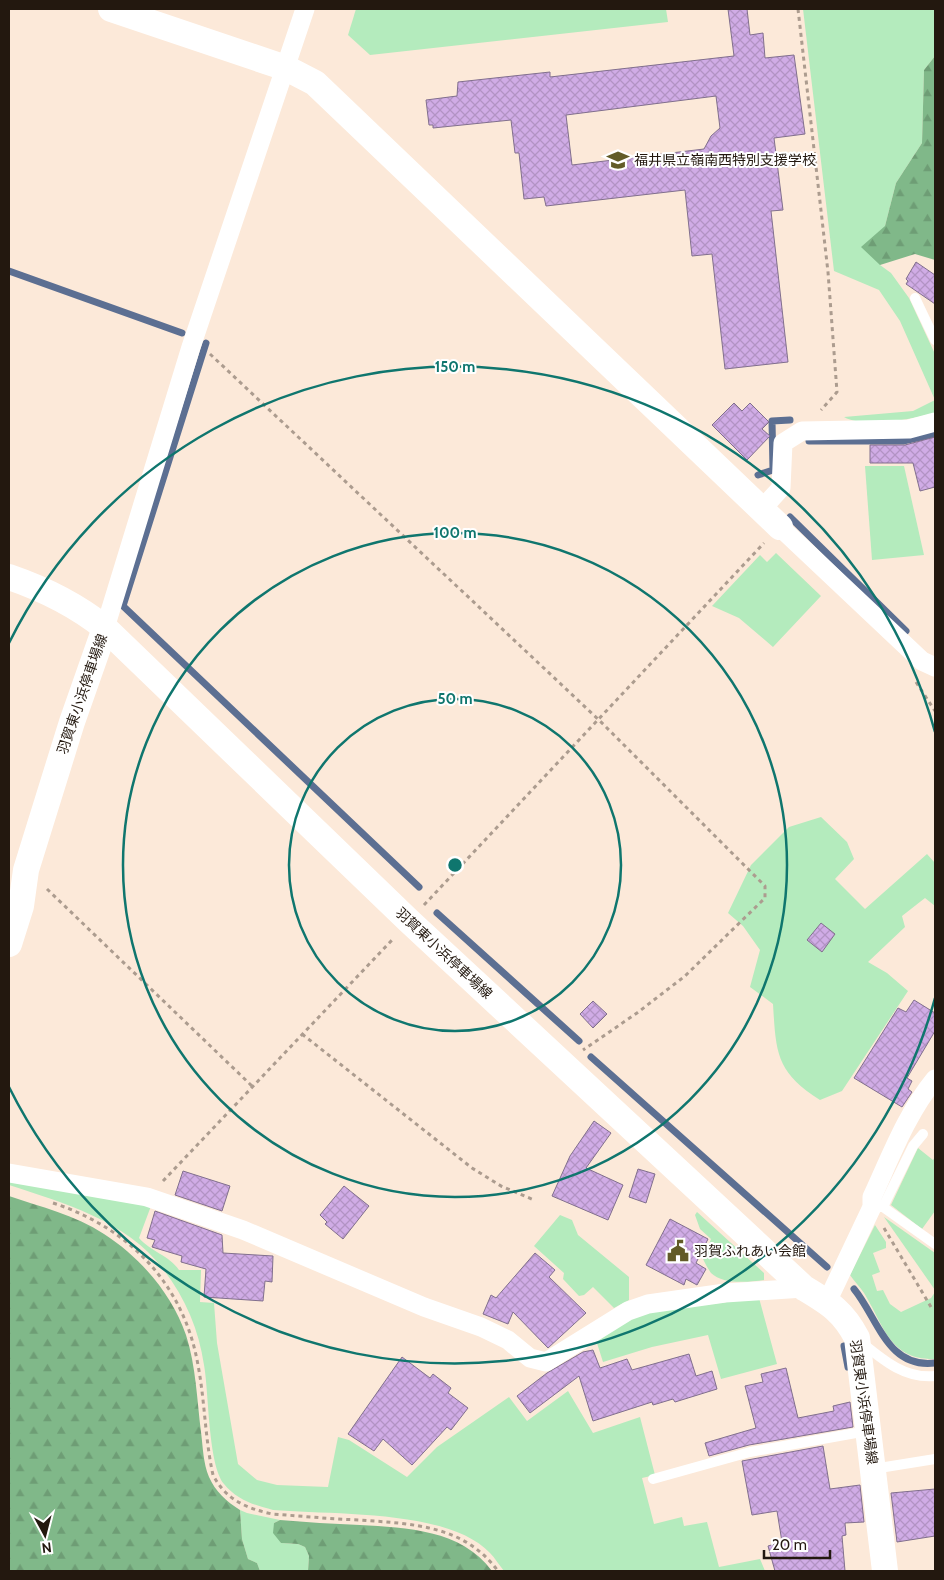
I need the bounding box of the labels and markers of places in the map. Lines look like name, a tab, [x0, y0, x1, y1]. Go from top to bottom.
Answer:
school or university icon: 福井県立嶺南西特別支援学校	[605, 147, 631, 173]
place label: 福井県立嶺南西特別支援学校	[634, 151, 816, 169]
centre of rings	[446, 856, 464, 874]
public building icon: 羽賀ふれあい会館	[665, 1238, 691, 1264]
place label: 羽賀ふれあい会館	[694, 1242, 806, 1260]

